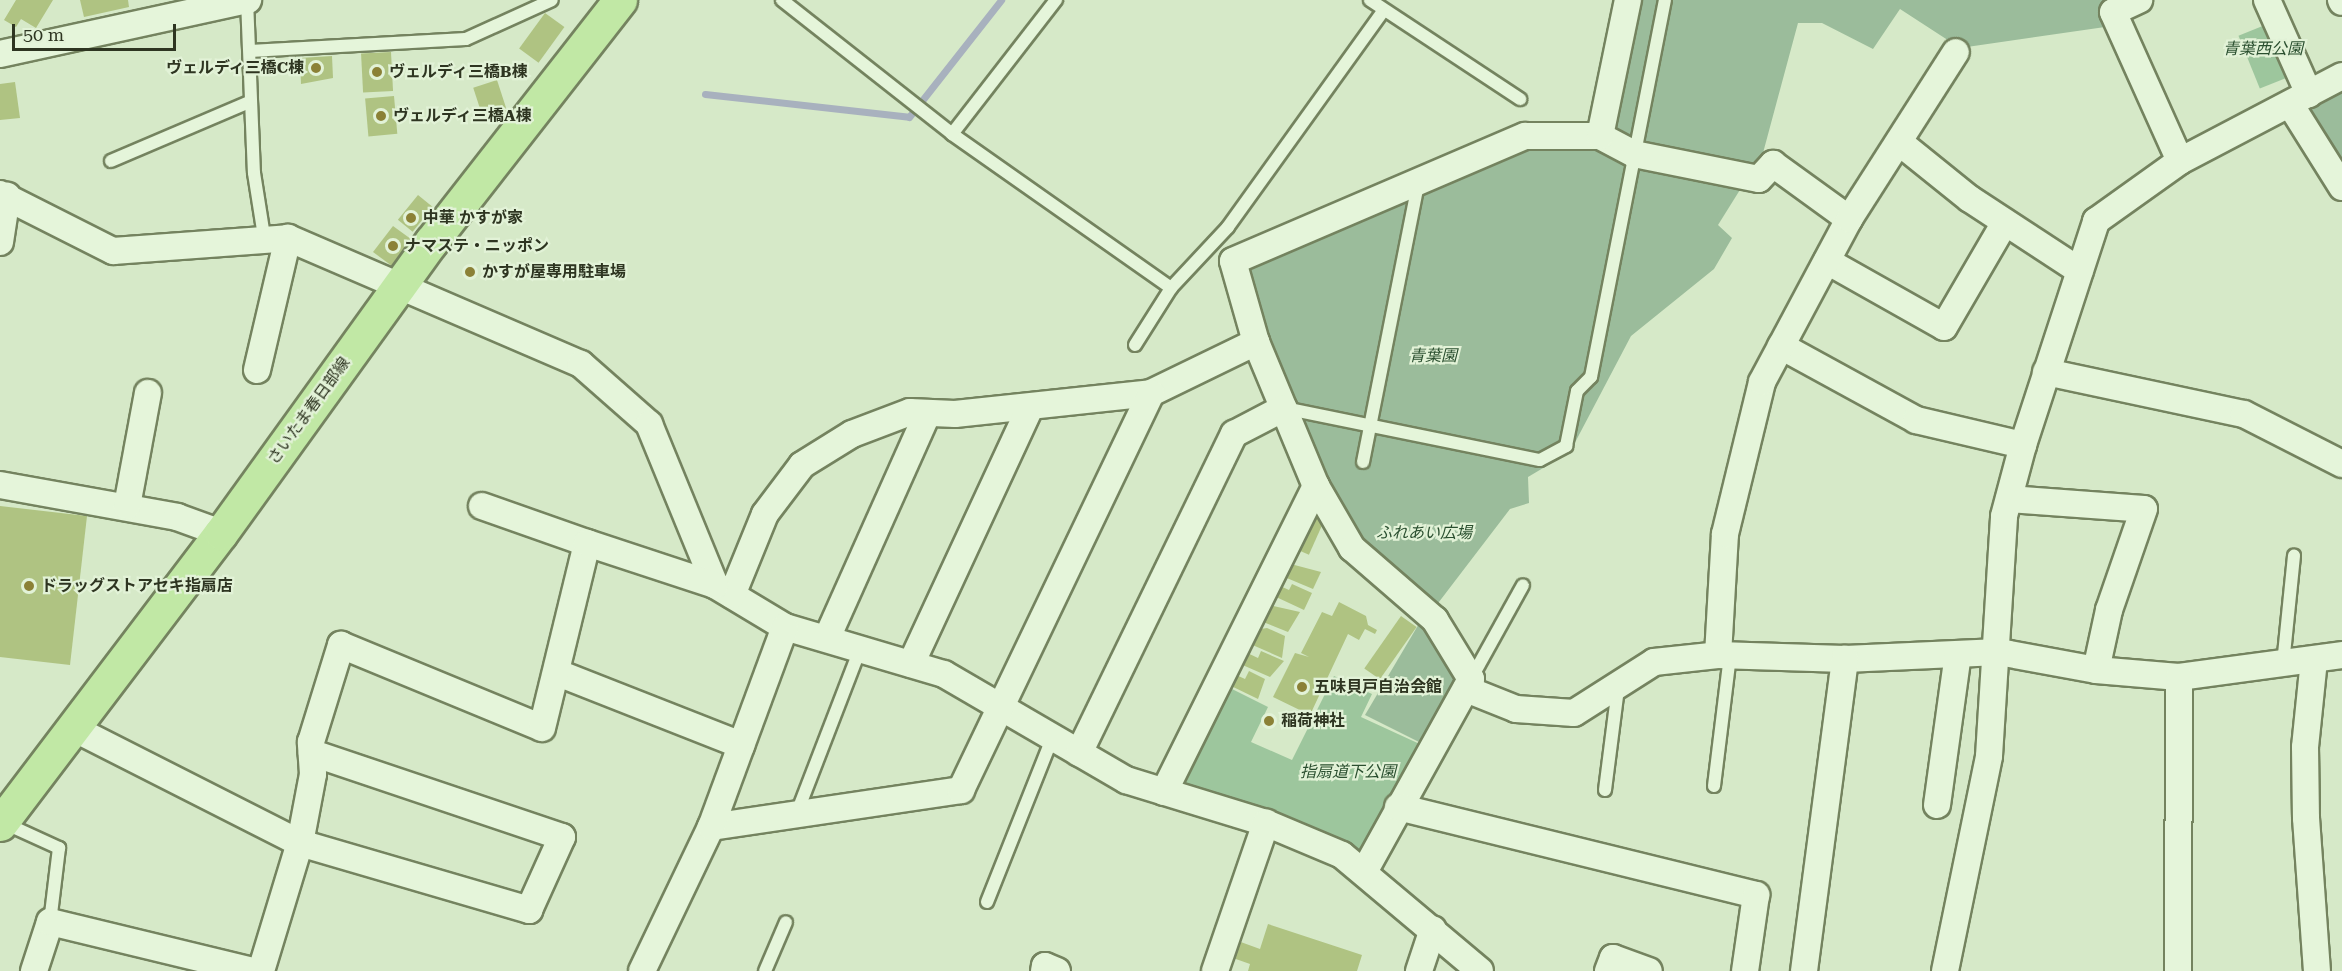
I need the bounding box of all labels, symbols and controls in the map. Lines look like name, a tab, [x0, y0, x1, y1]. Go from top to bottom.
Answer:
scale bar	[15, 12, 178, 50]
text: 50 m	[23, 24, 64, 45]
park label: 青葉西公園	[2223, 39, 2303, 59]
place label: ヴェルディ三橋C棟	[165, 58, 304, 78]
marker: ヴェルディ三橋C棟	[309, 61, 323, 75]
place label: ヴェルディ三橋B棟	[389, 62, 529, 82]
marker: ヴェルディ三橋B棟	[370, 65, 384, 79]
place label: ヴェルディ三橋A棟	[393, 106, 533, 126]
marker: ヴェルディ三橋A棟	[374, 109, 388, 123]
place label: 中華 かすが家	[423, 208, 523, 228]
marker: 中華 かすが家	[404, 211, 418, 225]
place label: ナマステ・ニッポン	[405, 236, 549, 256]
marker: ナマステ・ニッポン	[386, 239, 400, 253]
place label: かすが屋専用駐車場	[482, 262, 626, 282]
marker: かすが屋専用駐車場	[463, 265, 477, 279]
park label: 青葉園	[1409, 346, 1457, 366]
street label: さいたま春日部線	[264, 354, 354, 468]
park label: ふれあい広場	[1376, 523, 1472, 543]
place label: ドラッグストアセキ指扇店	[41, 576, 233, 596]
marker: ドラッグストアセキ指扇店	[22, 579, 36, 593]
place label: 五味貝戸自治会館	[1314, 677, 1442, 697]
marker: 五味貝戸自治会館	[1295, 680, 1309, 694]
place label: 稲荷神社	[1281, 711, 1345, 731]
marker: 稲荷神社	[1262, 714, 1276, 728]
park label: 指扇道下公園	[1300, 762, 1396, 782]

